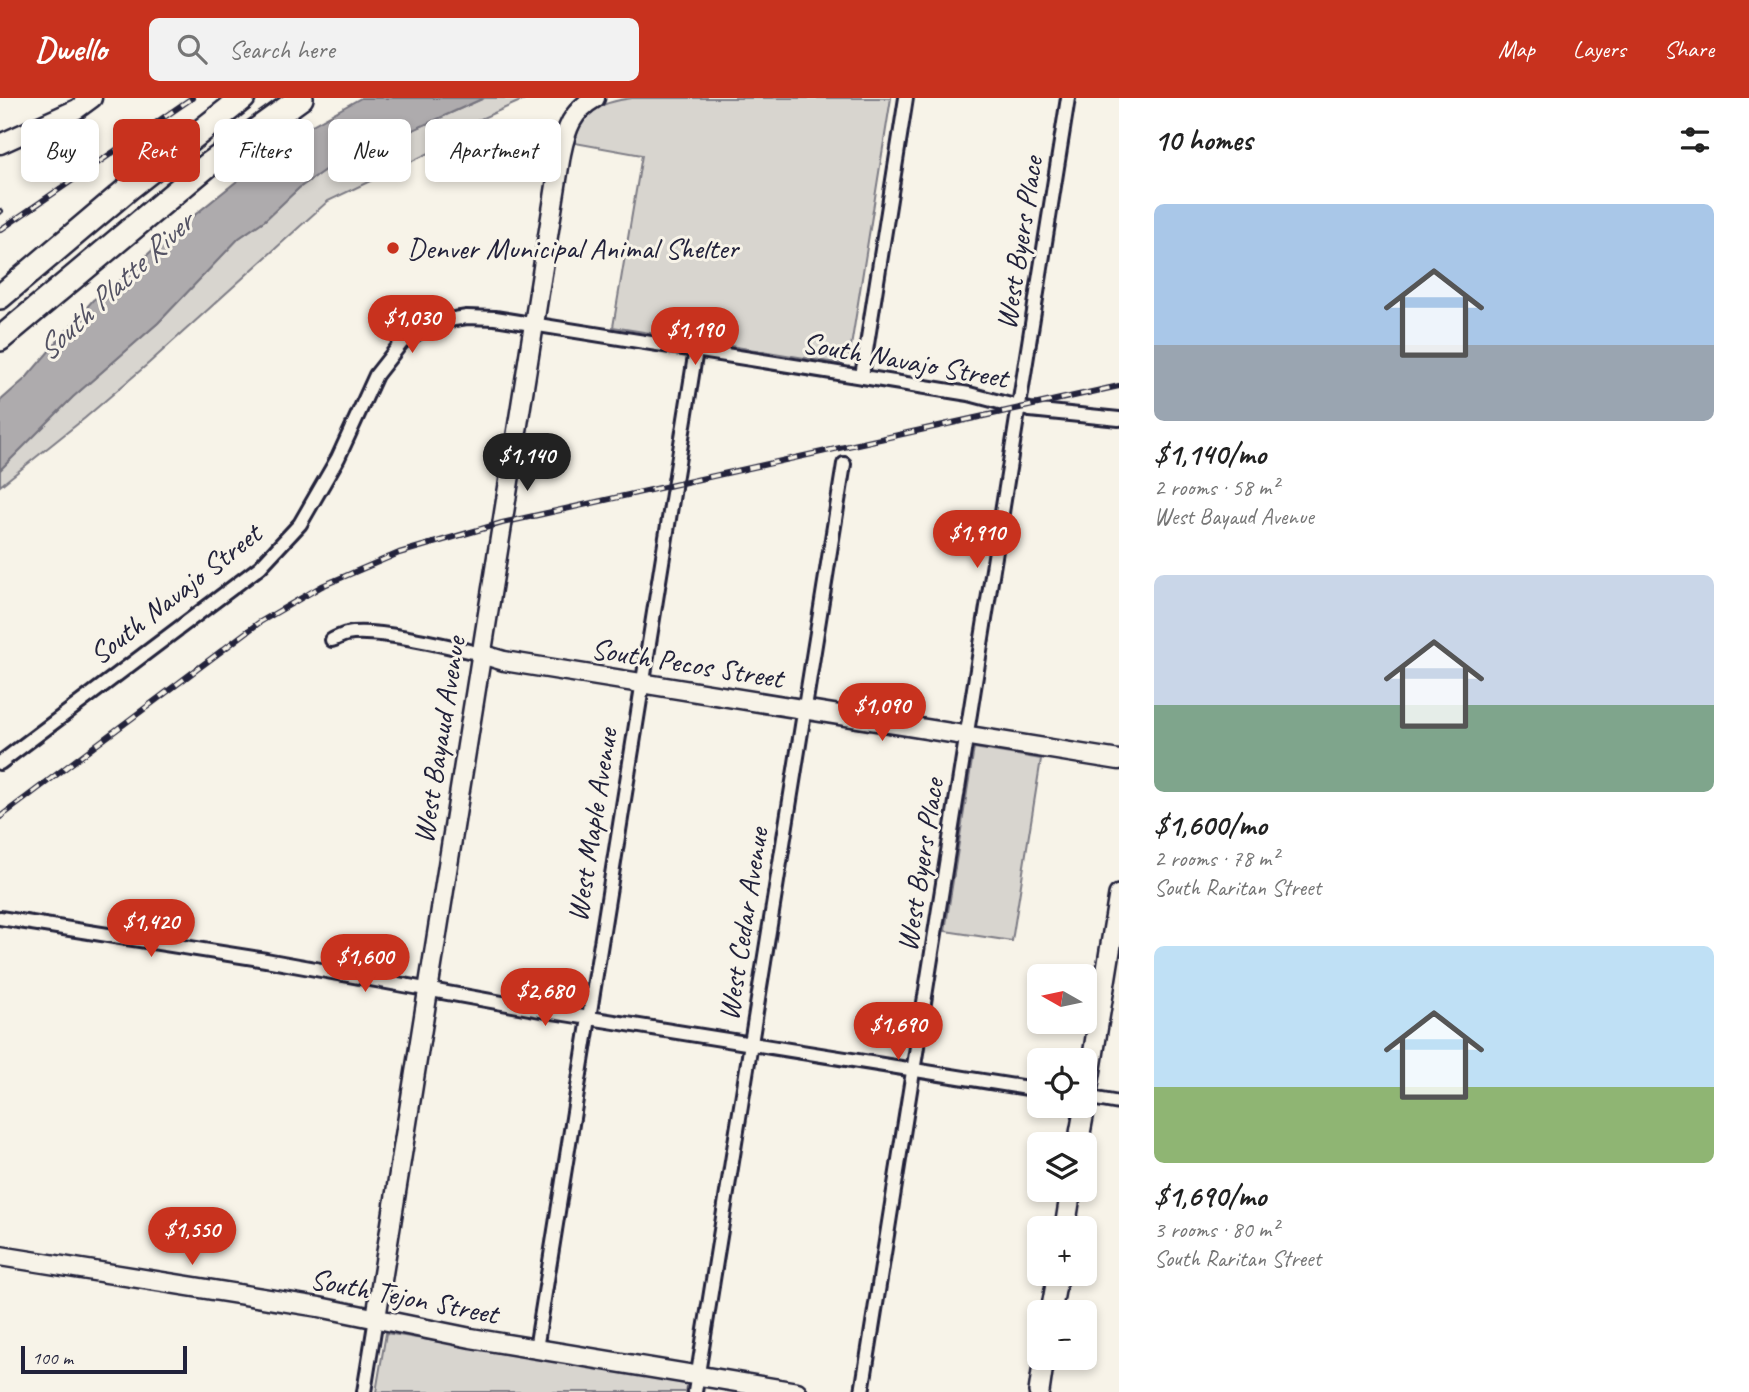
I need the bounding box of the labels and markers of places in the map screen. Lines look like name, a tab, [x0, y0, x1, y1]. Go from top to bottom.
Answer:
place label: Denver Municipal Animal Shelter	[407, 229, 741, 267]
marker: Denver Municipal Animal Shelter	[385, 240, 401, 256]
pin: $1,030	[355, 296, 469, 355]
pin: $1,190	[638, 308, 752, 367]
pin: $1,140	[470, 434, 584, 493]
pin: $1,910	[920, 510, 1034, 570]
pin: $1,090	[825, 684, 939, 743]
pin: $1,420	[94, 900, 208, 959]
pin: $1,600	[308, 934, 422, 994]
pin: $2,680	[488, 968, 602, 1028]
pin: $1,690	[841, 1002, 955, 1062]
pin: $1,550	[135, 1208, 249, 1267]

